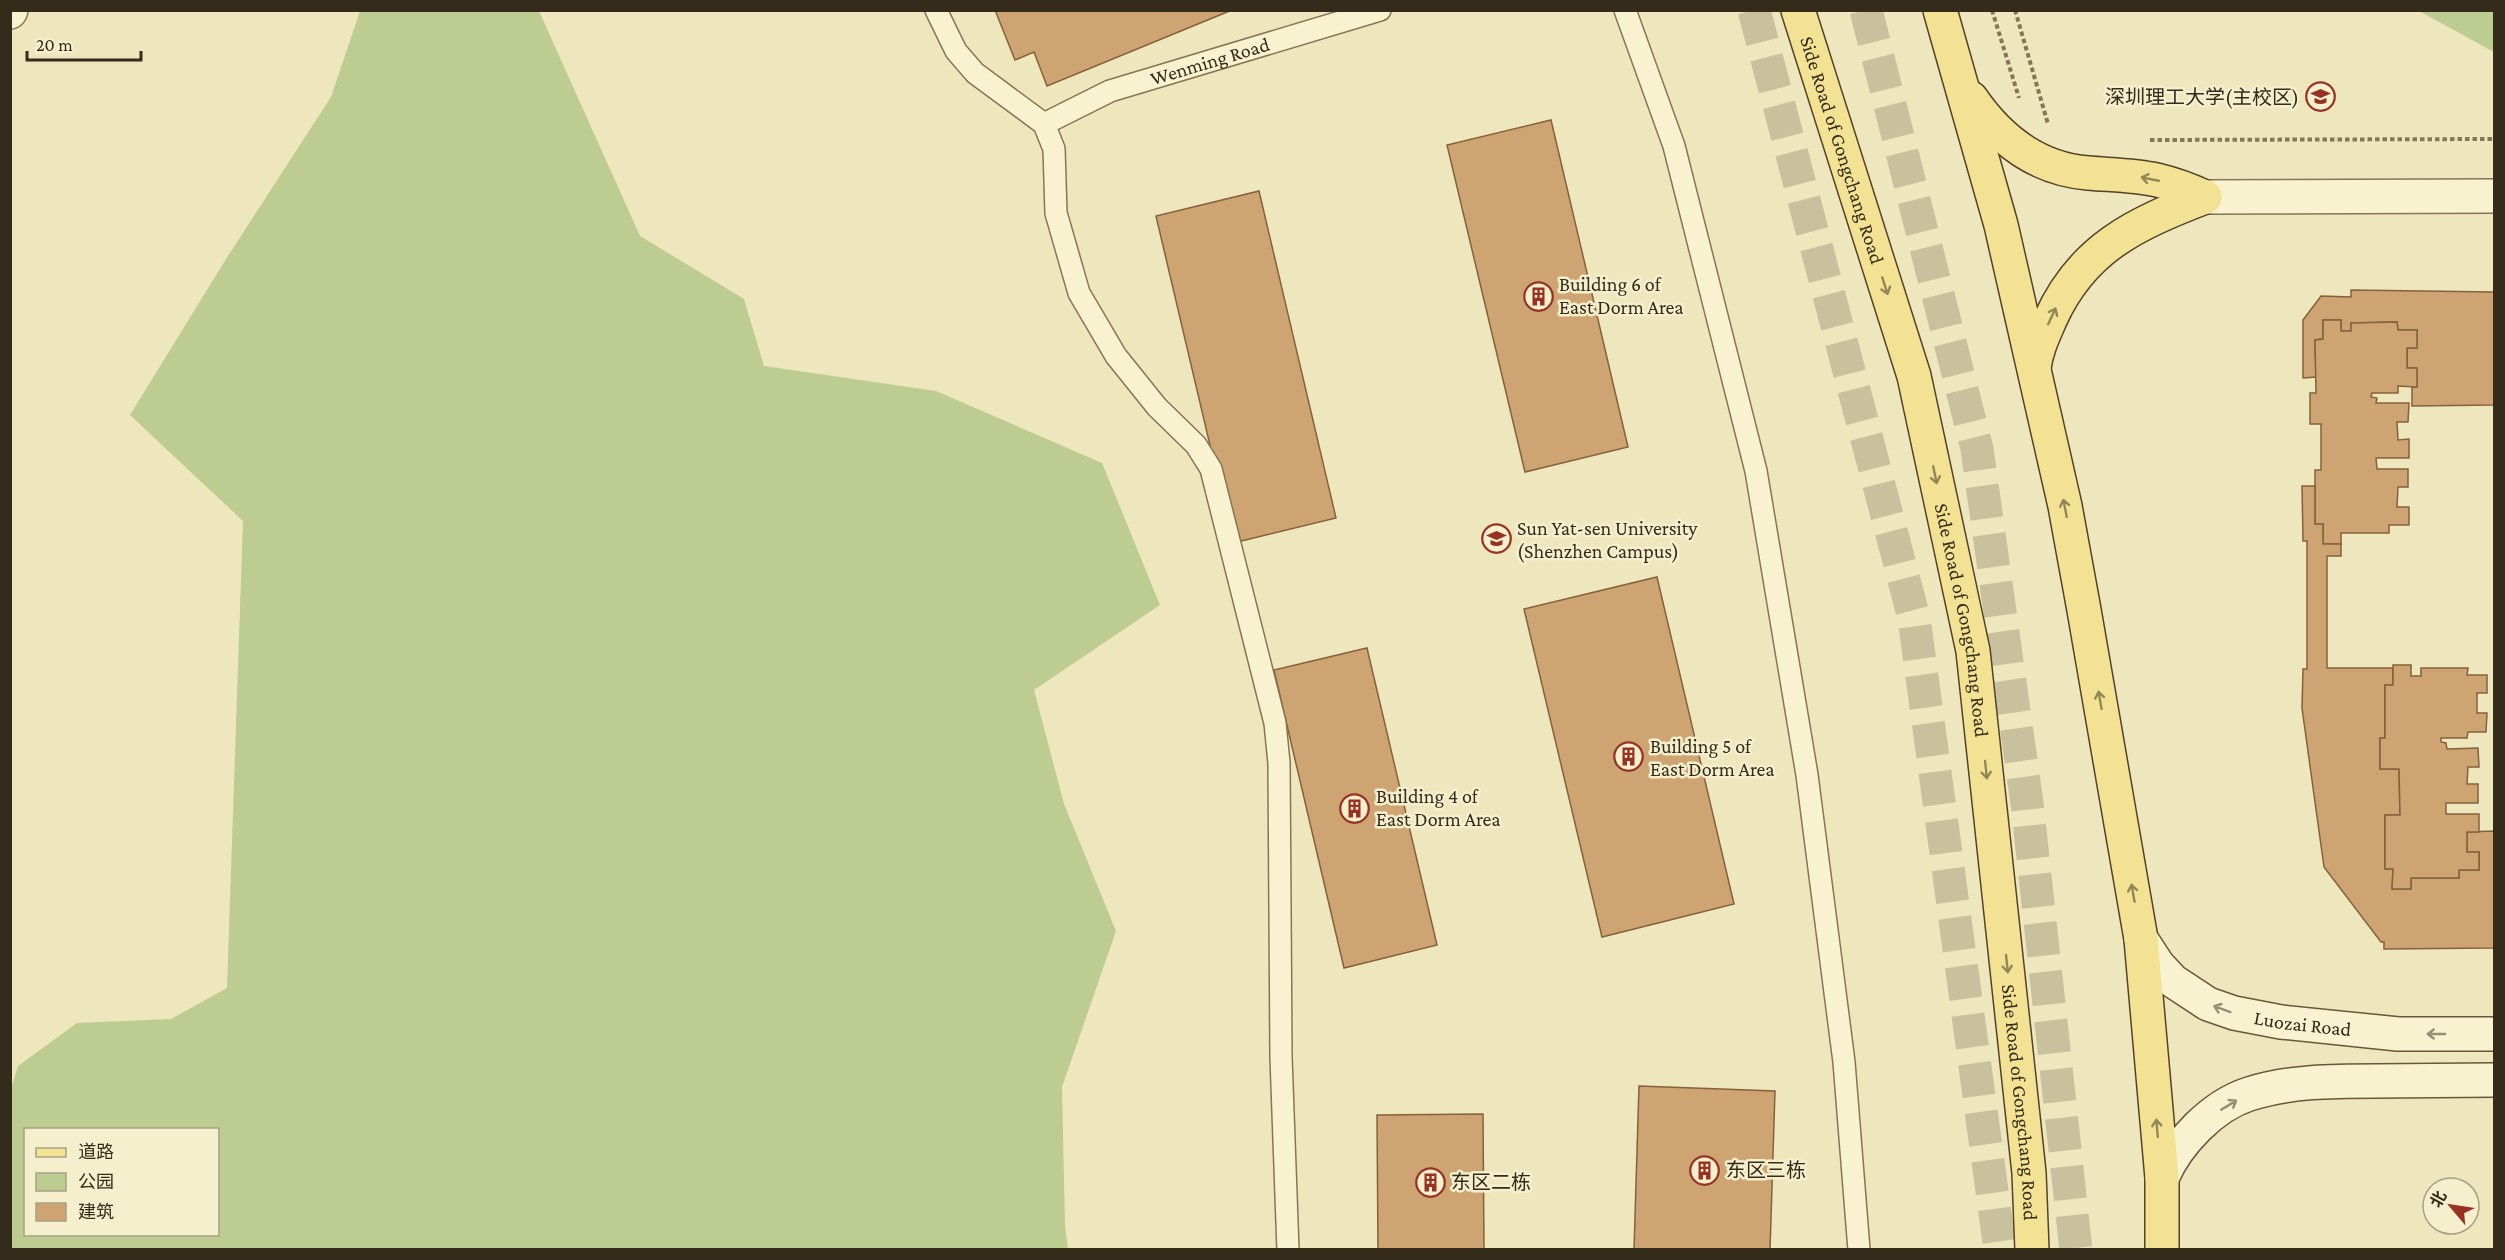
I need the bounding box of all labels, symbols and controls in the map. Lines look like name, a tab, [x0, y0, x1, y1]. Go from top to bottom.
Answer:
scale bar	[27, 24, 141, 62]
street label: Wenming Road	[1148, 33, 1272, 89]
street label: Side Road of Gongchang Road	[1796, 34, 1889, 267]
text: 20 m	[36, 35, 73, 55]
school or university icon: 深圳理工大学(主校区)	[2304, 81, 2336, 113]
place label: 深圳理工大学(主校区)	[2105, 86, 2299, 109]
one-way arrow	[2141, 173, 2160, 184]
place label: Building 6 of East Dorm Area	[1559, 273, 1684, 318]
one-way arrow	[1881, 276, 1892, 295]
building icon: Building 6 of East Dorm Area	[1522, 280, 1554, 312]
one-way arrow	[2046, 308, 2058, 326]
one-way arrow	[1930, 465, 1942, 484]
one-way arrow	[2059, 499, 2070, 519]
street label: Side Road of Gongchang Road	[1931, 501, 1993, 739]
place label: Sun Yat-sen University (Shenzhen Campus)	[1517, 517, 1698, 563]
school or university icon: Sun Yat-sen University (Shenzhen Campus)	[1480, 523, 1512, 555]
one-way arrow	[2094, 691, 2105, 711]
place label: Building 5 of East Dorm Area	[1650, 735, 1775, 780]
building icon: Building 5 of East Dorm Area	[1613, 741, 1645, 773]
one-way arrow	[1981, 759, 1992, 779]
place label: Building 4 of East Dorm Area	[1376, 785, 1501, 830]
building icon: Building 4 of East Dorm Area	[1339, 792, 1371, 824]
one-way arrow	[2127, 883, 2138, 903]
one-way arrow	[2001, 953, 2012, 973]
street label: Side Road of Gongchang Road	[1998, 983, 2042, 1221]
one-way arrow	[2213, 1002, 2232, 1013]
street label: Luozai Road	[2252, 1006, 2353, 1040]
one-way arrow	[2427, 1028, 2447, 1040]
one-way arrow	[2220, 1099, 2237, 1111]
one-way arrow	[2151, 1119, 2162, 1139]
legend	[24, 1128, 219, 1236]
text: 道路	[78, 1142, 114, 1162]
building icon: 东区三栋	[1689, 1154, 1721, 1186]
place label: 东区三栋	[1726, 1159, 1806, 1181]
building icon: 东区二栋	[1414, 1166, 1446, 1198]
place label: 东区二栋	[1451, 1171, 1531, 1193]
text: 公园	[78, 1172, 114, 1192]
north arrow	[2421, 1176, 2481, 1236]
text: 北	[2427, 1188, 2450, 1210]
text: 建筑	[78, 1202, 114, 1222]

